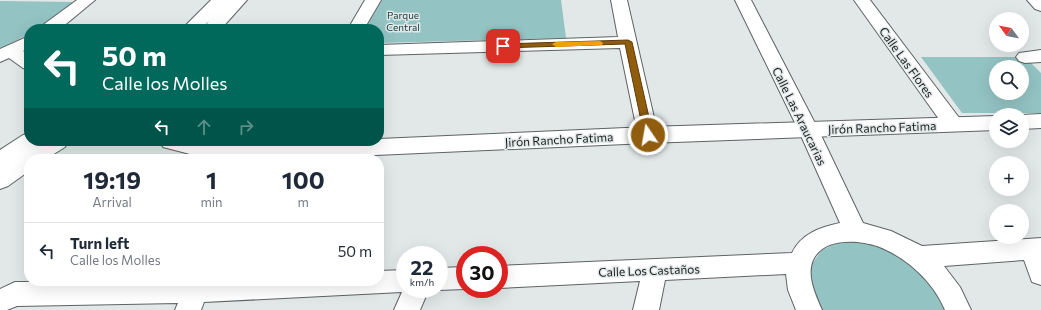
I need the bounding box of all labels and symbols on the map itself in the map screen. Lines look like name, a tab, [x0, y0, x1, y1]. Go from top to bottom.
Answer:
park label: Parque Central	[386, 9, 420, 33]
north arrow	[989, 12, 1029, 52]
street label: Calle Las Flores	[877, 24, 937, 100]
pin	[486, 29, 520, 63]
street label: Calle Las Araucarias	[770, 64, 830, 168]
position arrow	[627, 114, 669, 156]
street label: Jirón Rancho Fatima	[827, 118, 937, 137]
street label: Jirón Rancho Fatima	[504, 129, 614, 150]
speed limit sign: 30	[456, 246, 508, 298]
street label: Calle Los Castaños	[598, 261, 700, 279]

